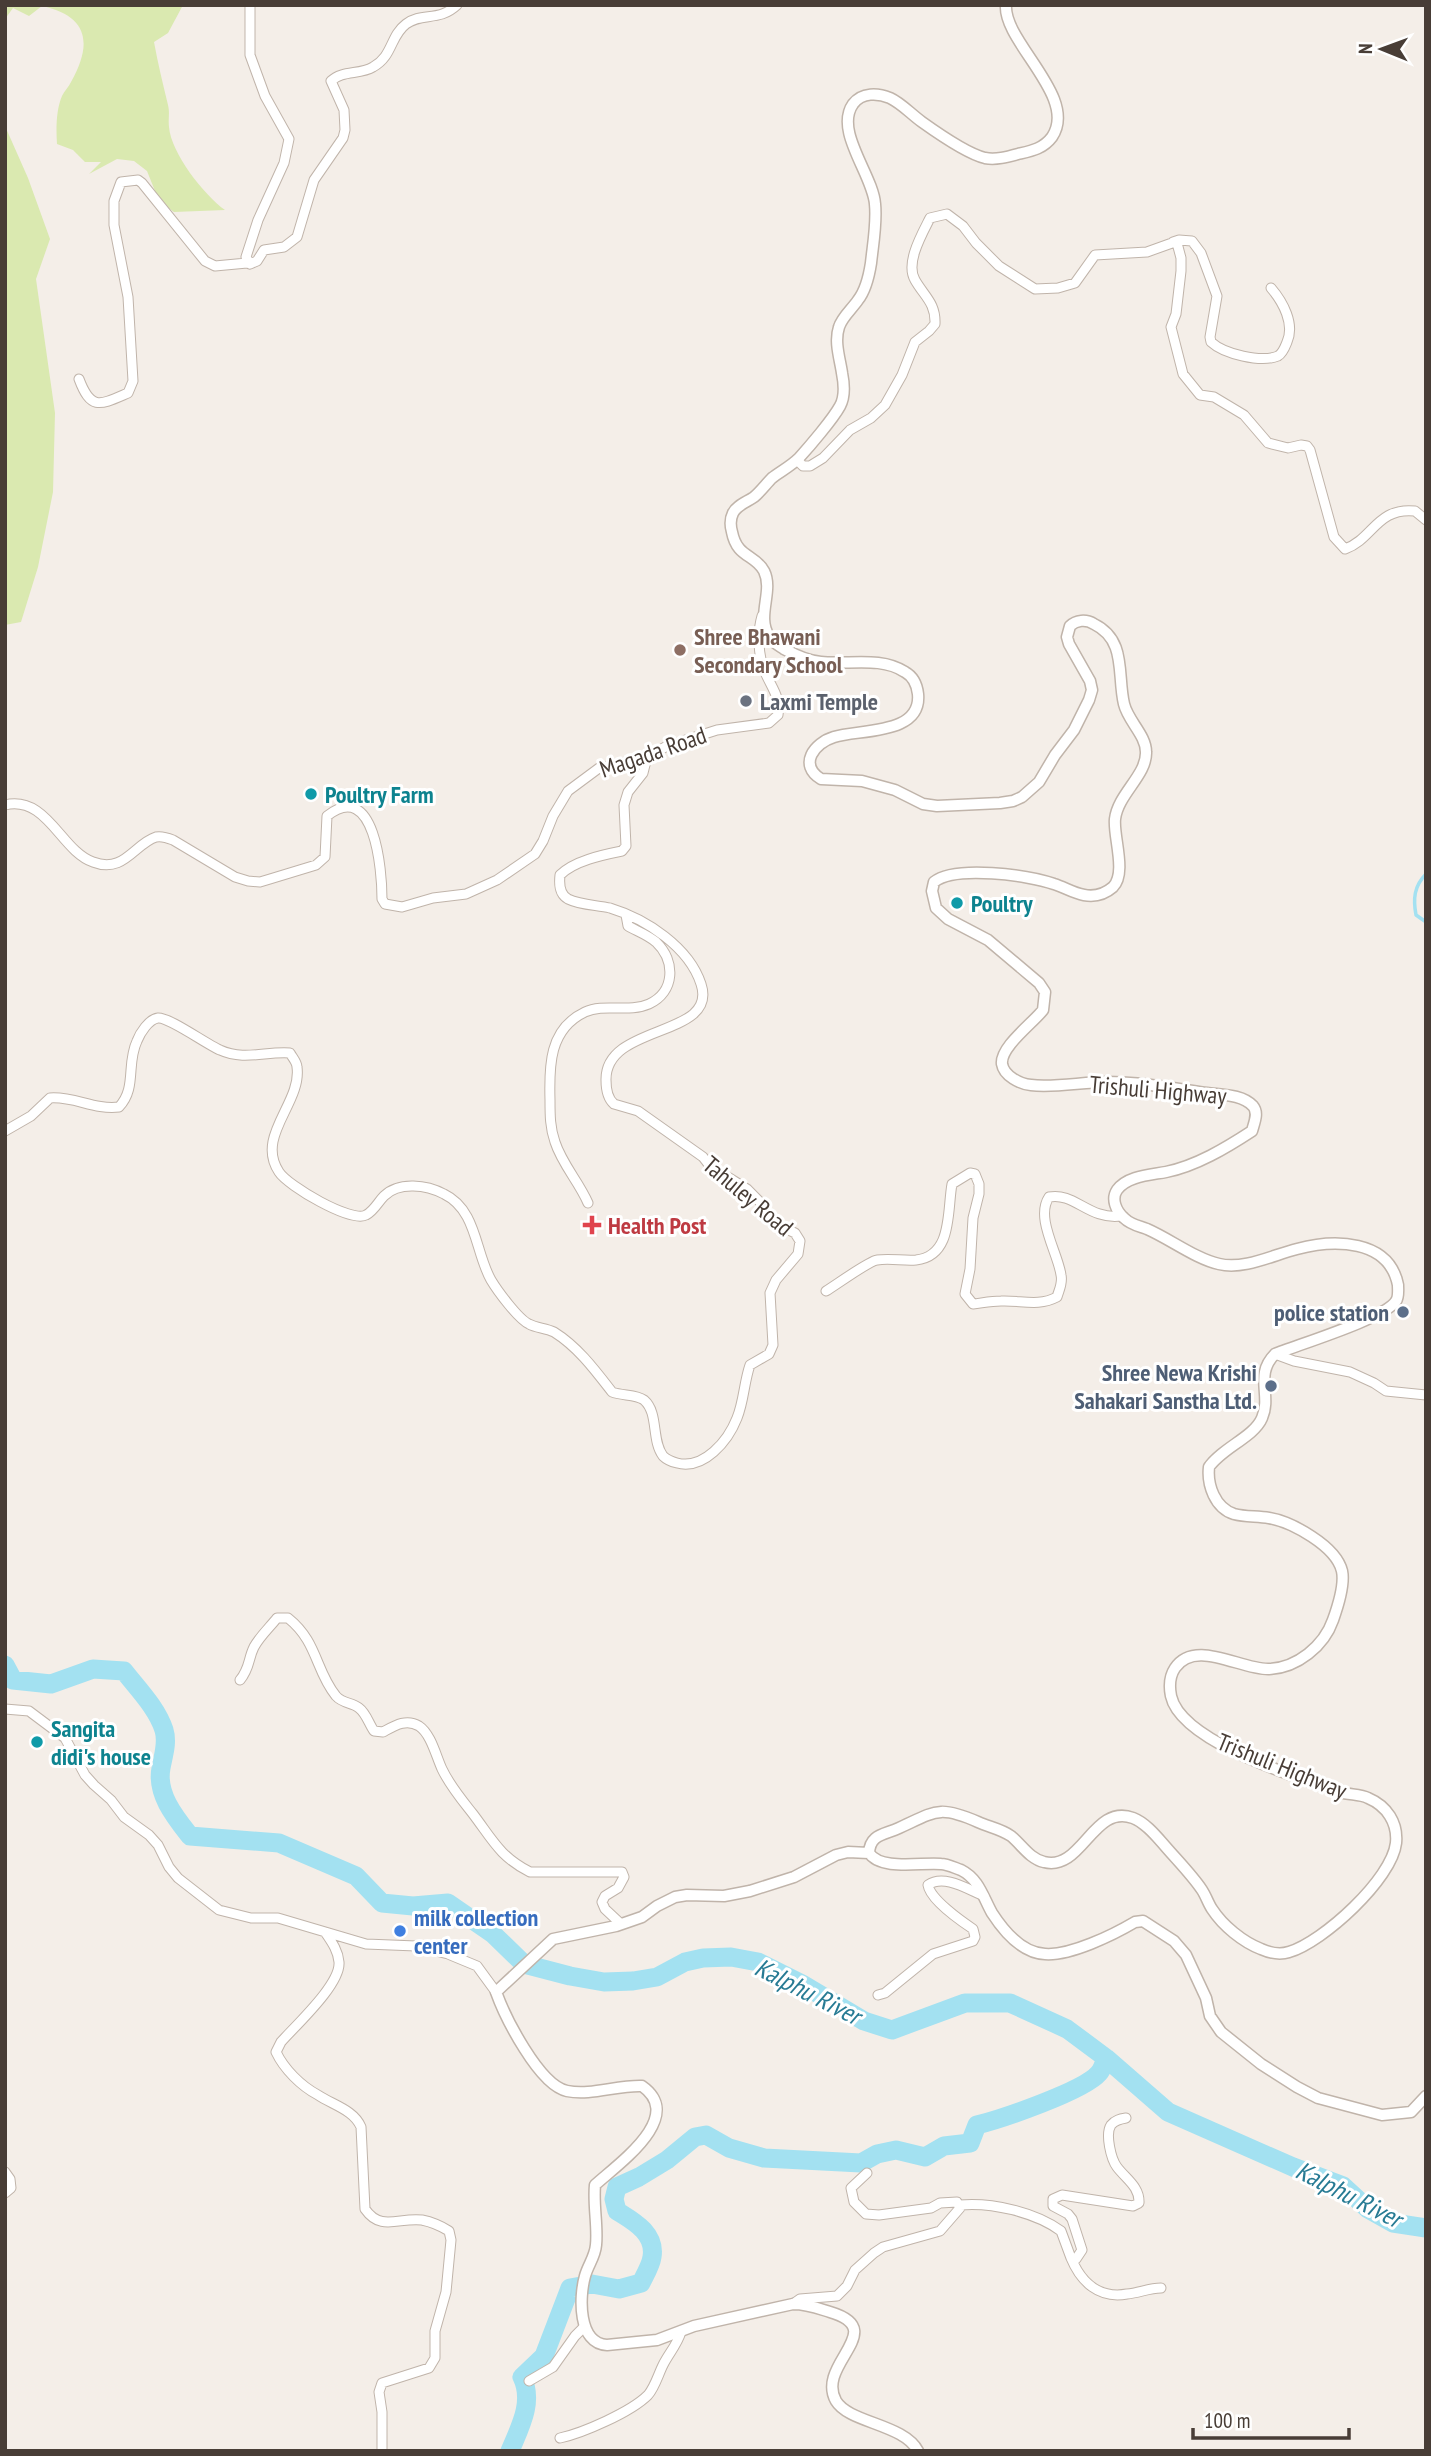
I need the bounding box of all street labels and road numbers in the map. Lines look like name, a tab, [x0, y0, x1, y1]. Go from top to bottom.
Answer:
street label: Magada Road	[596, 719, 710, 785]
street label: Trishuli Highway	[1088, 1069, 1228, 1111]
street label: Tahuley Road	[696, 1149, 800, 1243]
street label: Trishuli Highway	[1213, 1726, 1351, 1806]

